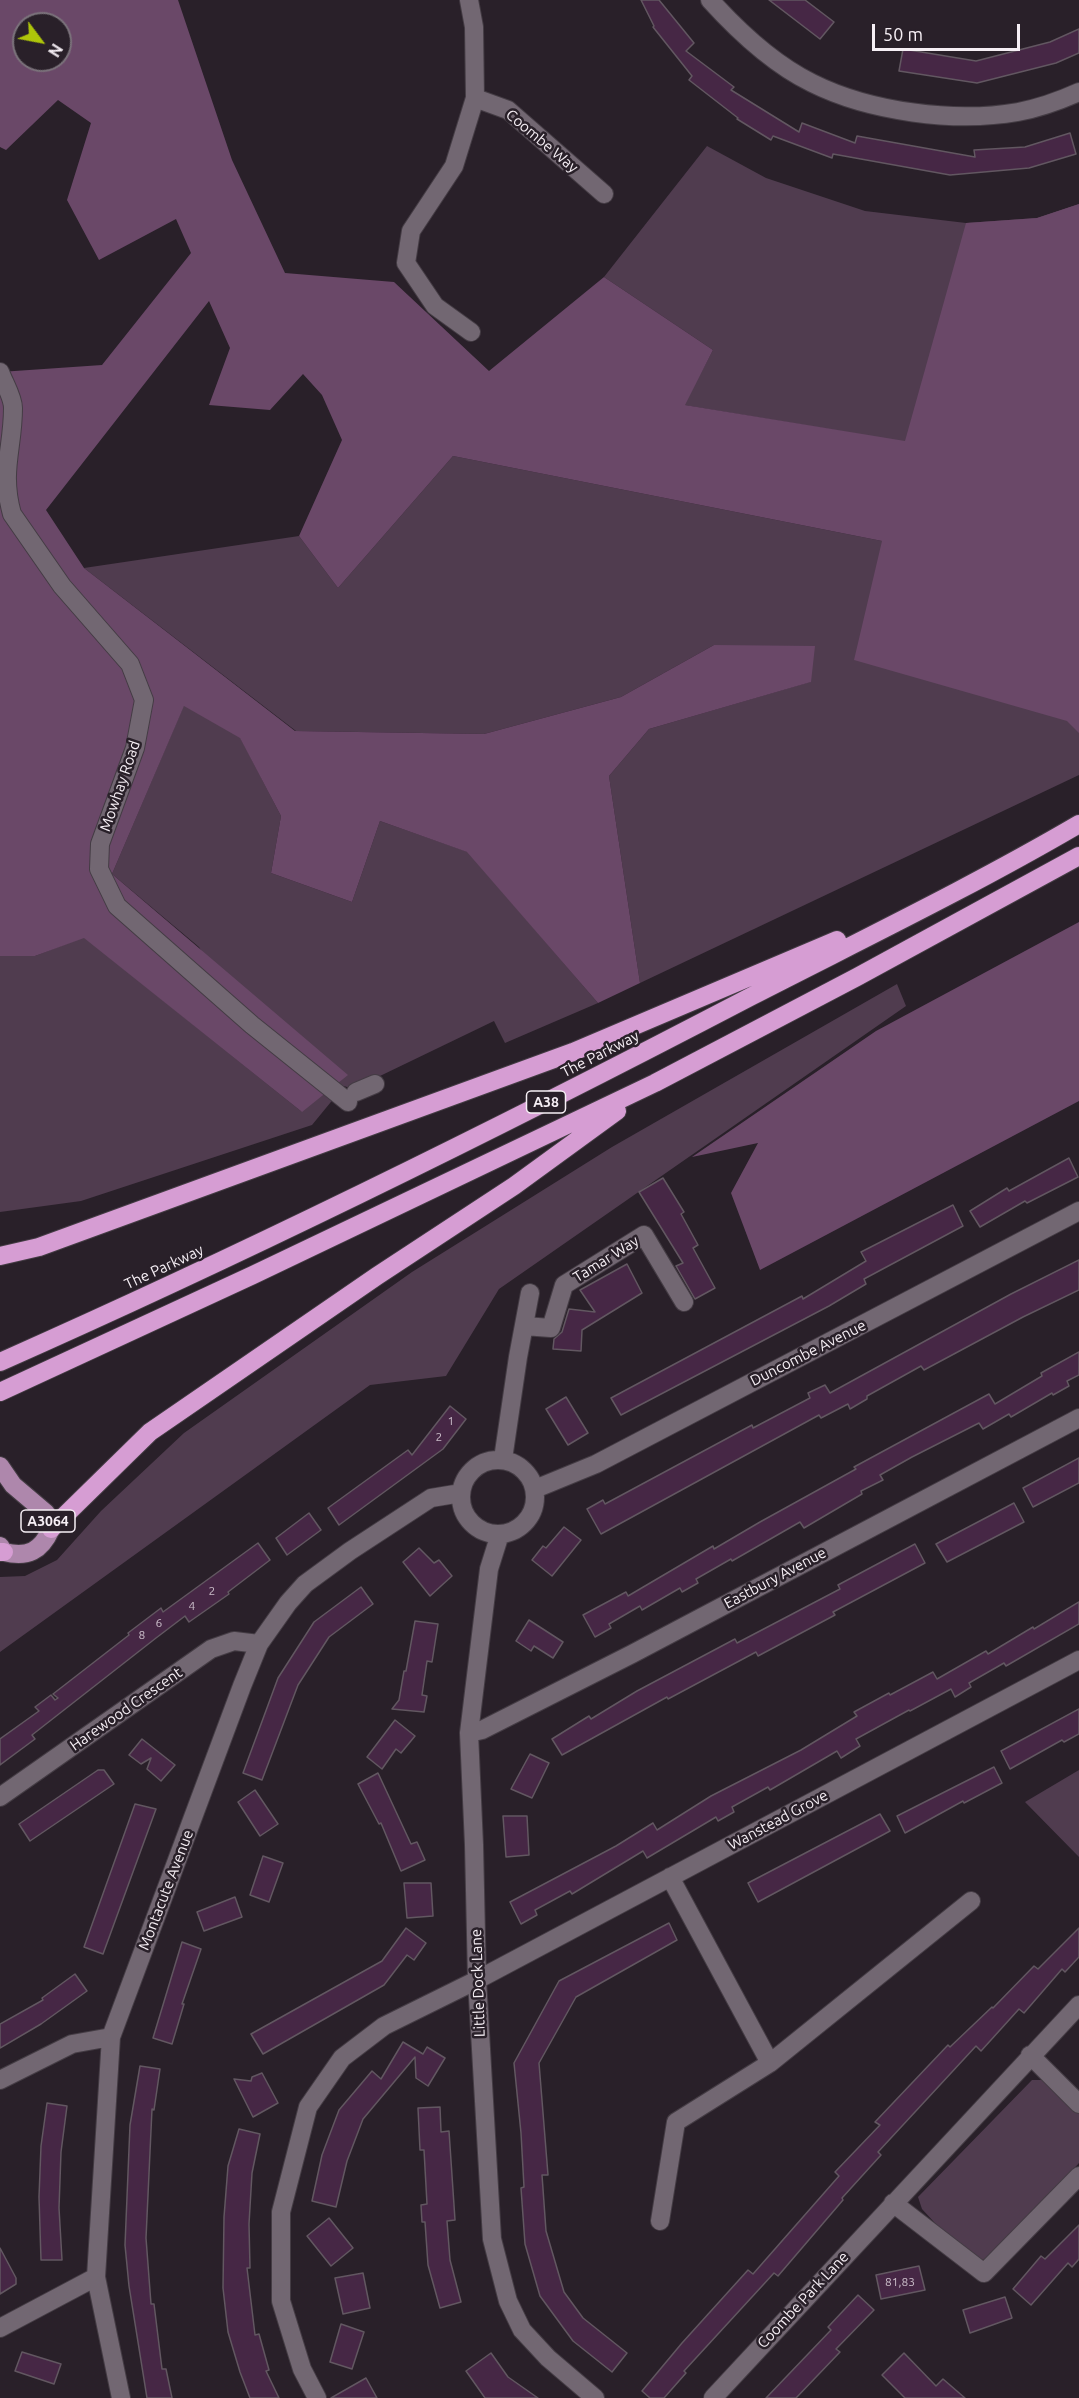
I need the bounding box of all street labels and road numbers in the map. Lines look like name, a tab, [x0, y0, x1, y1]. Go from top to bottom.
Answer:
street label: Coombe Way	[502, 106, 582, 176]
street label: Mowhay Road	[96, 738, 144, 834]
street label: The Parkway	[558, 1027, 642, 1081]
road number: A38	[526, 1091, 566, 1113]
street label: Tamar Way	[570, 1232, 642, 1286]
street label: The Parkway	[122, 1241, 206, 1293]
street label: Duncombe Avenue	[747, 1316, 869, 1390]
road number: A3064	[21, 1510, 75, 1532]
street label: Eastbury Avenue	[721, 1544, 829, 1612]
street label: Harewood Crescent	[66, 1664, 186, 1754]
street label: Wanstead Grove	[725, 1786, 831, 1854]
street label: Montacute Avenue	[135, 1827, 197, 1953]
street label: Little Dock Lane	[467, 1929, 489, 2037]
street label: Coombe Park Lane	[754, 2248, 852, 2352]

